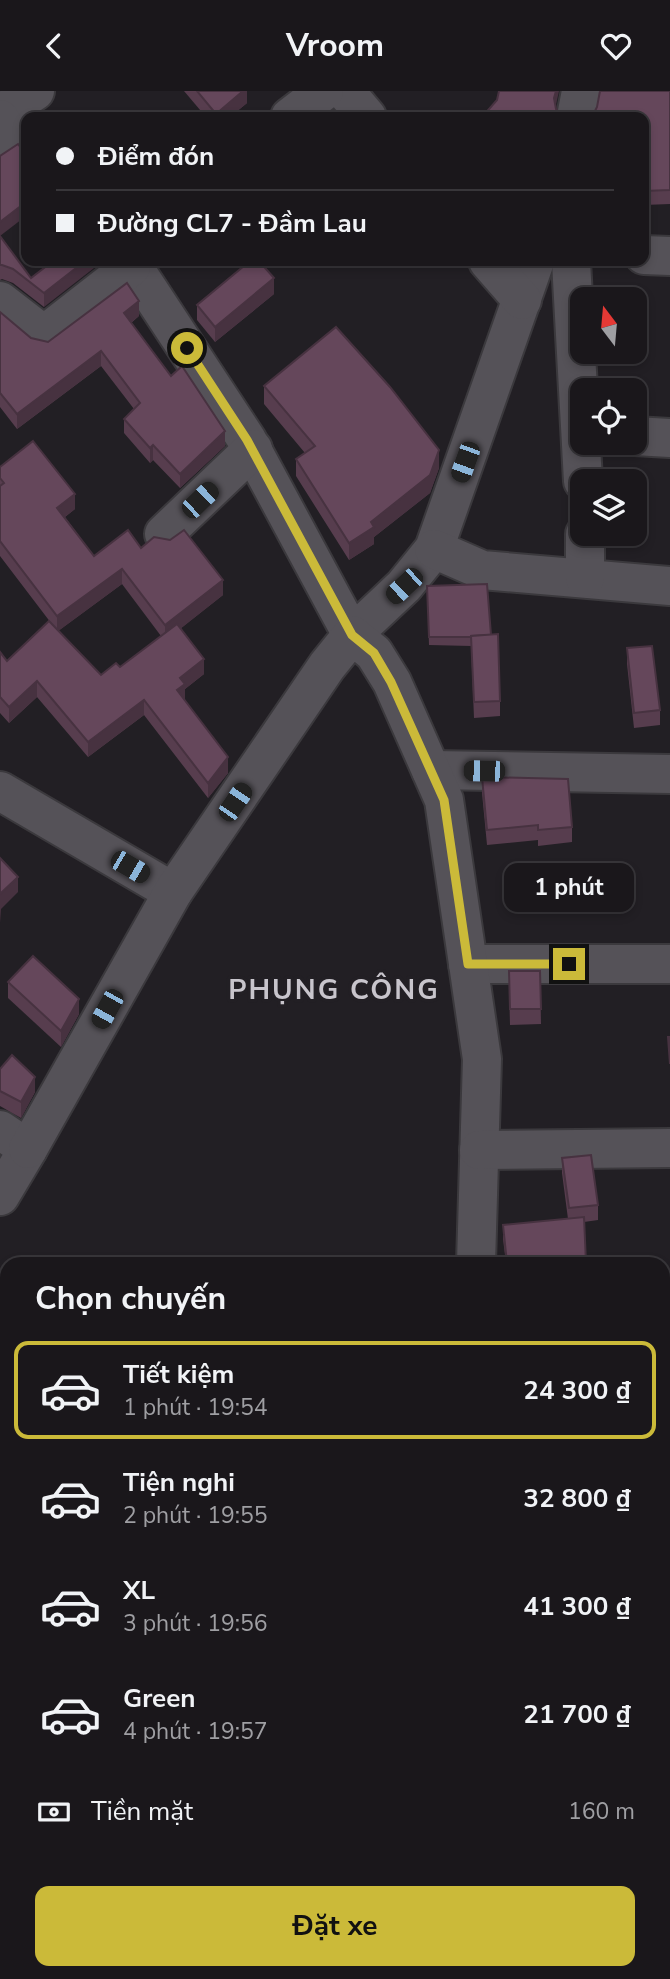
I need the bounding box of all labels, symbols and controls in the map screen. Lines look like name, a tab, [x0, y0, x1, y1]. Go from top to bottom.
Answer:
text: Vroom	[286, 24, 384, 67]
icon: back	[35, 27, 73, 65]
icon: heart	[597, 27, 635, 65]
text: Điểm đón	[98, 139, 214, 174]
text: Đường CL7 - Đầm Lau	[98, 206, 367, 241]
north arrow	[570, 287, 648, 364]
map controls	[570, 287, 647, 546]
route start	[171, 332, 203, 364]
button: locate	[570, 378, 647, 455]
car	[448, 439, 483, 485]
button: layers	[570, 469, 647, 546]
car	[178, 478, 223, 522]
car	[382, 564, 427, 608]
car	[463, 760, 506, 782]
car	[215, 779, 256, 825]
car	[107, 847, 154, 887]
callout: 1 phút	[504, 863, 634, 911]
text: 1 phút	[534, 872, 604, 903]
route end	[553, 948, 585, 980]
district label: PHỤNG CÔNG	[228, 971, 440, 1009]
car	[88, 986, 127, 1032]
text: Chọn chuyến	[35, 1277, 226, 1320]
text: Tiết kiệm	[123, 1357, 234, 1392]
icon: car	[39, 1359, 102, 1422]
text: 24 300 ₫	[523, 1373, 631, 1408]
text: 1 phút · 19:54	[123, 1392, 268, 1423]
text: Tiện nghi	[123, 1465, 235, 1500]
icon: car	[39, 1467, 102, 1530]
text: 32 800 ₫	[523, 1481, 631, 1516]
text: 2 phút · 19:55	[123, 1500, 268, 1531]
text: XL	[123, 1573, 155, 1608]
icon: car	[39, 1575, 102, 1638]
text: 41 300 ₫	[523, 1589, 631, 1624]
text: 3 phút · 19:56	[123, 1608, 268, 1639]
text: Green	[123, 1681, 196, 1716]
icon: car	[39, 1683, 102, 1746]
text: 21 700 ₫	[523, 1697, 631, 1732]
text: 4 phút · 19:57	[123, 1716, 268, 1747]
icon: cash	[35, 1793, 73, 1831]
text: Tiền mặt	[91, 1794, 193, 1829]
text: 160 m	[568, 1796, 635, 1827]
button: Đặt xe	[35, 1886, 635, 1966]

